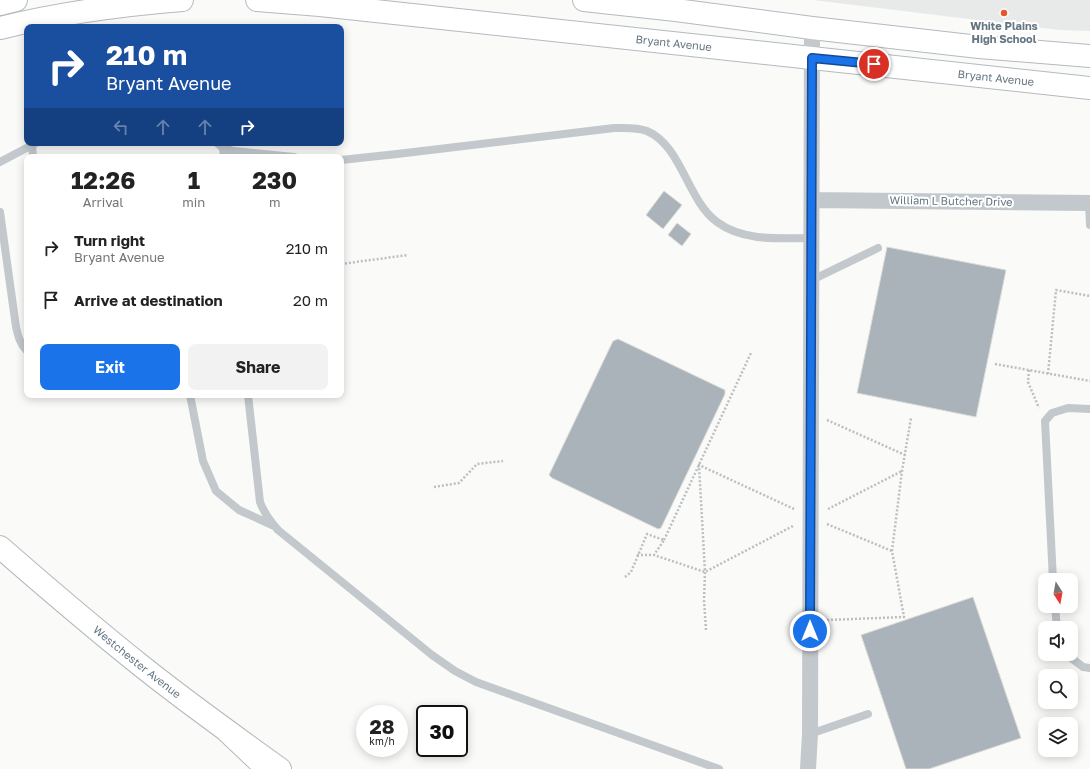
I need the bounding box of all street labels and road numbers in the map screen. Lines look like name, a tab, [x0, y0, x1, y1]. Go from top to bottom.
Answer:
street label: Bryant Avenue	[635, 32, 713, 53]
street label: Bryant Avenue	[957, 67, 1035, 88]
street label: William L Butcher Drive	[889, 193, 1013, 208]
street label: Westchester Avenue	[91, 623, 184, 700]

